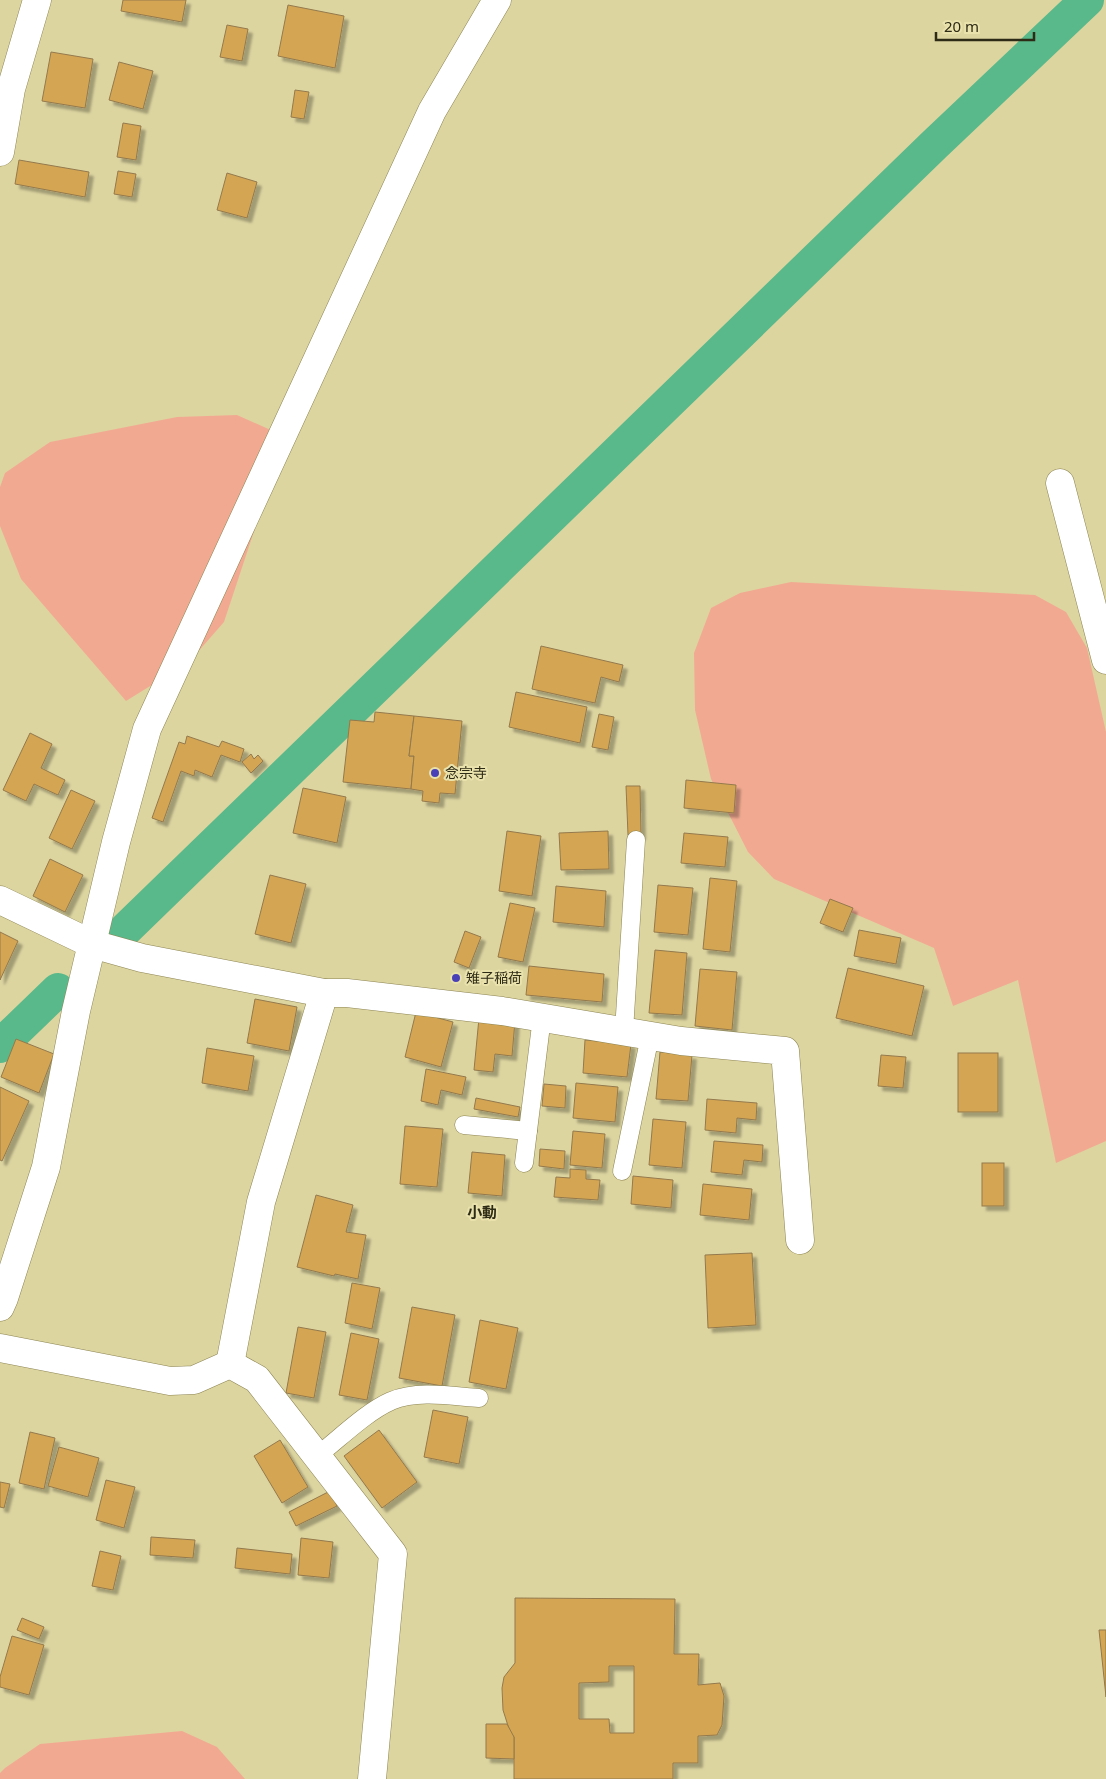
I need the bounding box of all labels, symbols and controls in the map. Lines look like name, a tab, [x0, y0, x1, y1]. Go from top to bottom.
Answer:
scale bar	[936, 10, 1034, 42]
text: 20 m	[944, 16, 979, 36]
place label: 念宗寺	[445, 763, 487, 782]
marker: 念宗寺	[429, 767, 441, 779]
place label: 雉子稲荷	[466, 968, 522, 987]
marker: 雉子稲荷	[450, 972, 462, 984]
district label: 小動	[467, 1202, 497, 1222]

